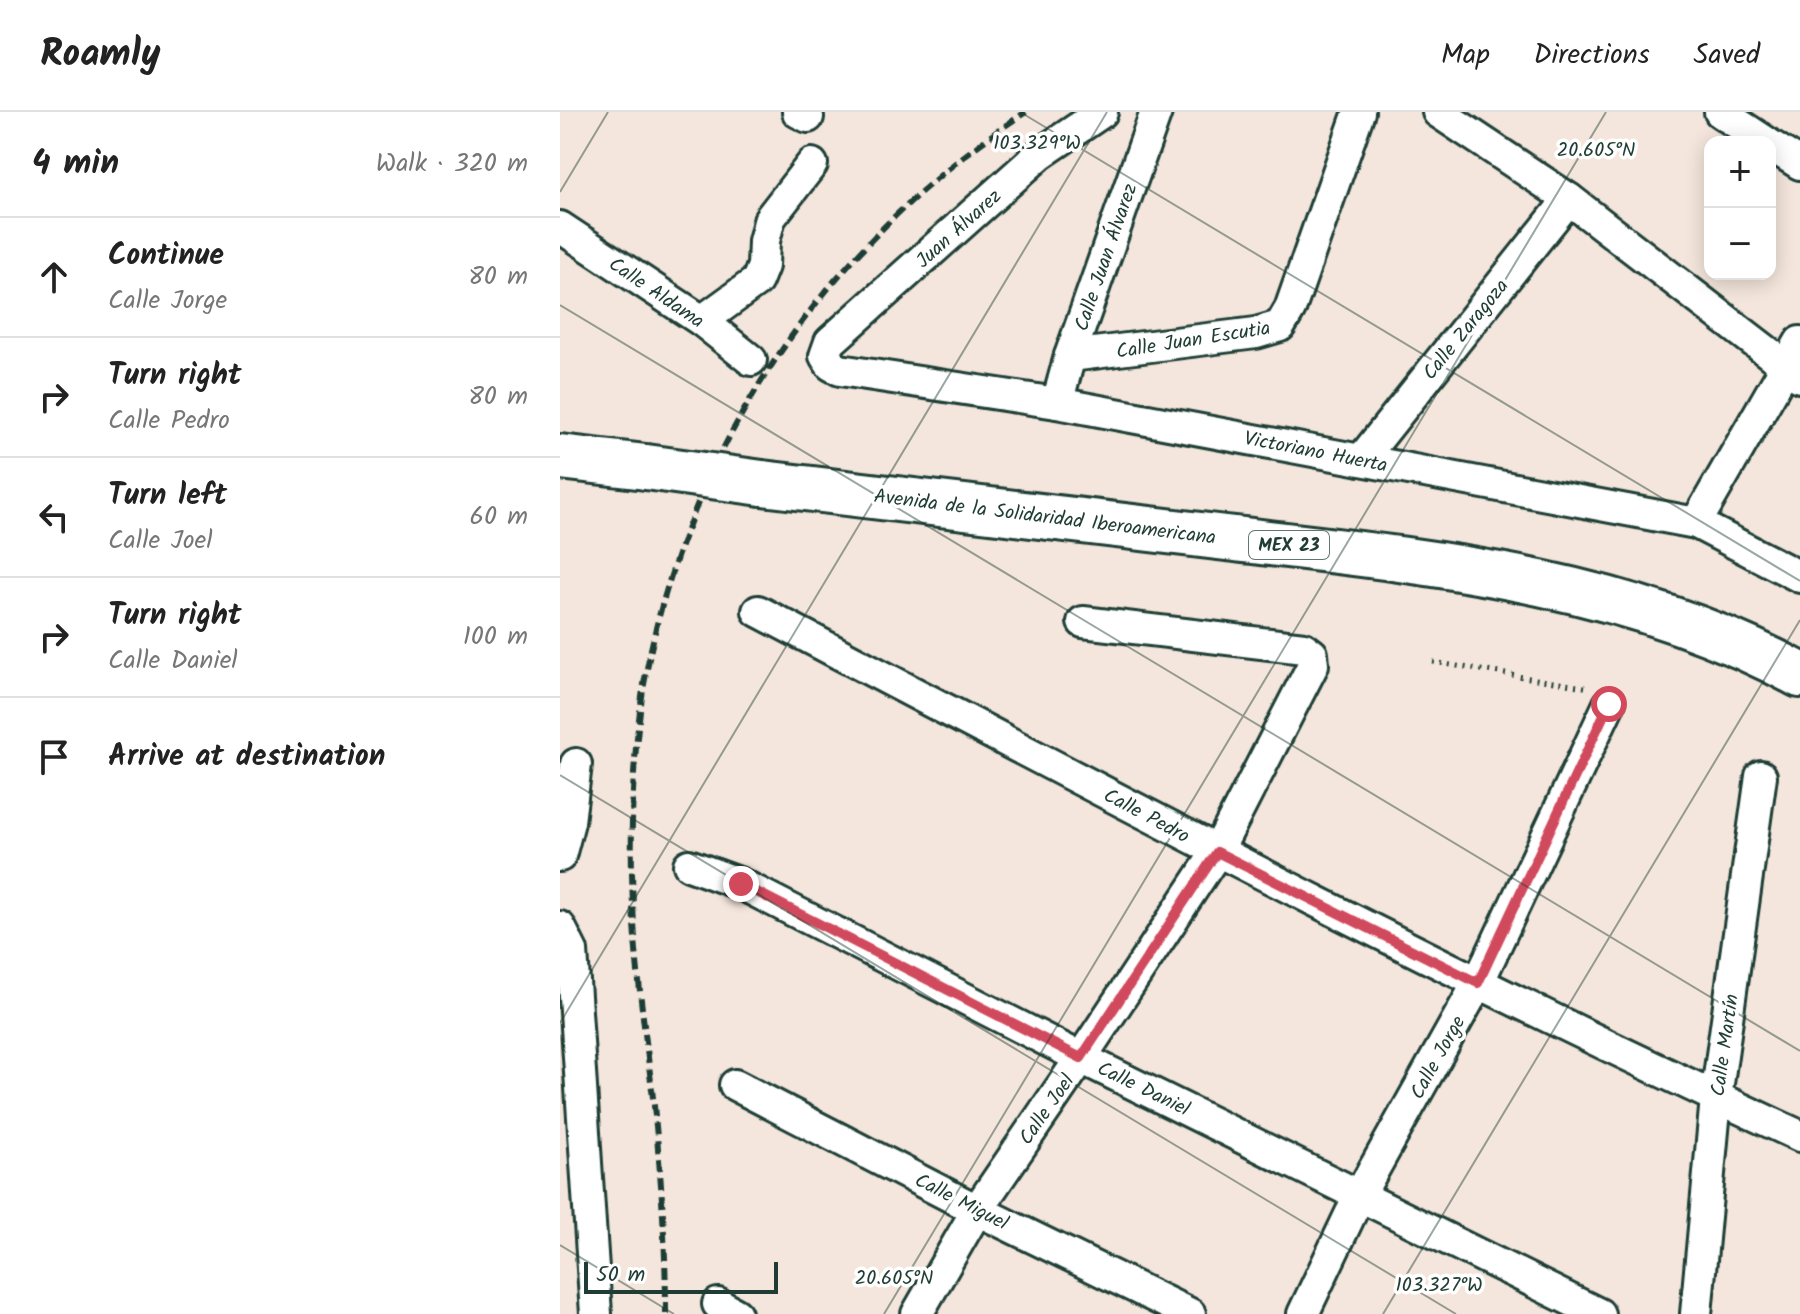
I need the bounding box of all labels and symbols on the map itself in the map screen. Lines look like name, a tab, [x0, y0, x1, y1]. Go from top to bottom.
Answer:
text: 103.329°W	[993, 128, 1081, 160]
text: 20.605°N	[1557, 135, 1635, 167]
street label: Calle Juan Álvarez	[1067, 179, 1147, 336]
street label: Juan Álvarez	[909, 182, 1010, 277]
street label: Calle Aldama	[601, 250, 710, 338]
street label: Calle Zaragoza	[1416, 273, 1518, 388]
street label: Calle Juan Escutia	[1114, 313, 1273, 369]
street label: Victoriano Huerta	[1241, 423, 1390, 483]
street label: Avenida de la Solidaridad Iberoamericana	[872, 481, 1218, 555]
road number: MEX 23	[1249, 531, 1329, 559]
route start	[1591, 686, 1627, 722]
street label: Calle Pedro	[1097, 781, 1195, 853]
route end	[723, 866, 759, 902]
street label: Calle Martín	[1703, 992, 1749, 1099]
street label: Calle Jorge	[1403, 1010, 1475, 1106]
street label: Calle Daniel	[1091, 1054, 1195, 1126]
street label: Calle Joel	[1011, 1068, 1084, 1152]
street label: Calle Miguel	[908, 1165, 1014, 1240]
scale bar	[584, 1258, 778, 1294]
text: 20.605°N	[855, 1263, 933, 1295]
text: 103.327°W	[1395, 1270, 1483, 1302]

